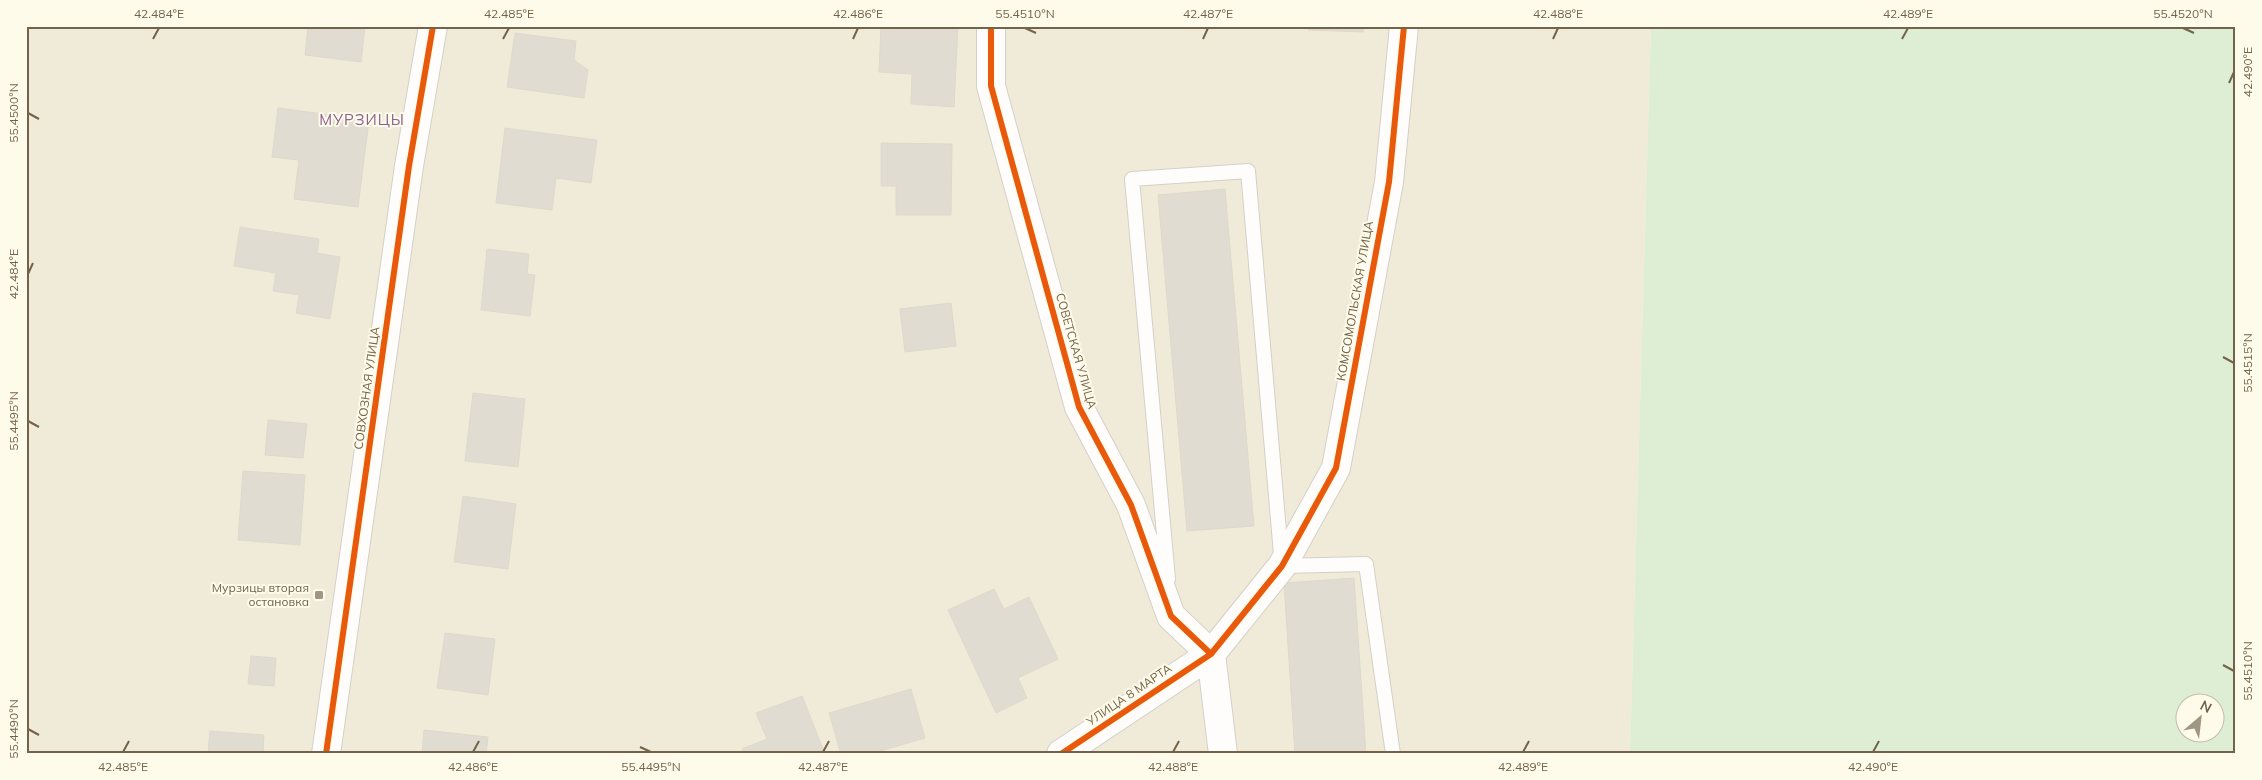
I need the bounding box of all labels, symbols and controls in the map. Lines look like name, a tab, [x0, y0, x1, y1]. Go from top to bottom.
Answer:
text: 42.484°E	[134, 6, 184, 21]
text: 42.485°E	[484, 6, 534, 21]
text: 42.486°E	[833, 6, 883, 21]
text: 55.4510°N	[995, 6, 1055, 21]
text: 42.487°E	[1183, 6, 1233, 21]
text: 42.488°E	[1533, 6, 1583, 21]
text: 42.489°E	[1883, 6, 1933, 21]
text: 55.4520°N	[2153, 6, 2213, 21]
text: 42.490°E	[2240, 47, 2255, 97]
text: 55.4500°N	[6, 83, 21, 143]
district label: МУРЗИЦЫ	[319, 110, 405, 129]
street label: КОМСОМОЛЬСКАЯ УЛИЦА	[1333, 220, 1376, 382]
text: 42.484°E	[6, 249, 21, 299]
street label: СОВЕТСКАЯ УЛИЦА	[1053, 291, 1100, 411]
street label: СОВХОЗНАЯ УЛИЦА	[350, 325, 383, 450]
text: 55.4515°N	[2240, 333, 2255, 393]
text: 55.4495°N	[6, 391, 21, 451]
place label: Мурзицы вторая остановка	[212, 580, 309, 609]
marker: Мурзицы вторая остановка	[313, 589, 325, 601]
text: 55.4510°N	[2240, 641, 2255, 701]
street label: УЛИЦА 8 МАРТА	[1082, 660, 1174, 729]
north arrow	[2174, 692, 2224, 742]
text: N	[2197, 696, 2215, 717]
text: 55.4490°N	[6, 699, 21, 759]
text: 42.485°E	[98, 759, 148, 774]
text: 42.486°E	[448, 759, 498, 774]
text: 55.4495°N	[621, 759, 681, 774]
text: 42.487°E	[798, 759, 848, 774]
text: 42.488°E	[1148, 759, 1198, 774]
text: 42.489°E	[1498, 759, 1548, 774]
text: 42.490°E	[1848, 759, 1898, 774]

